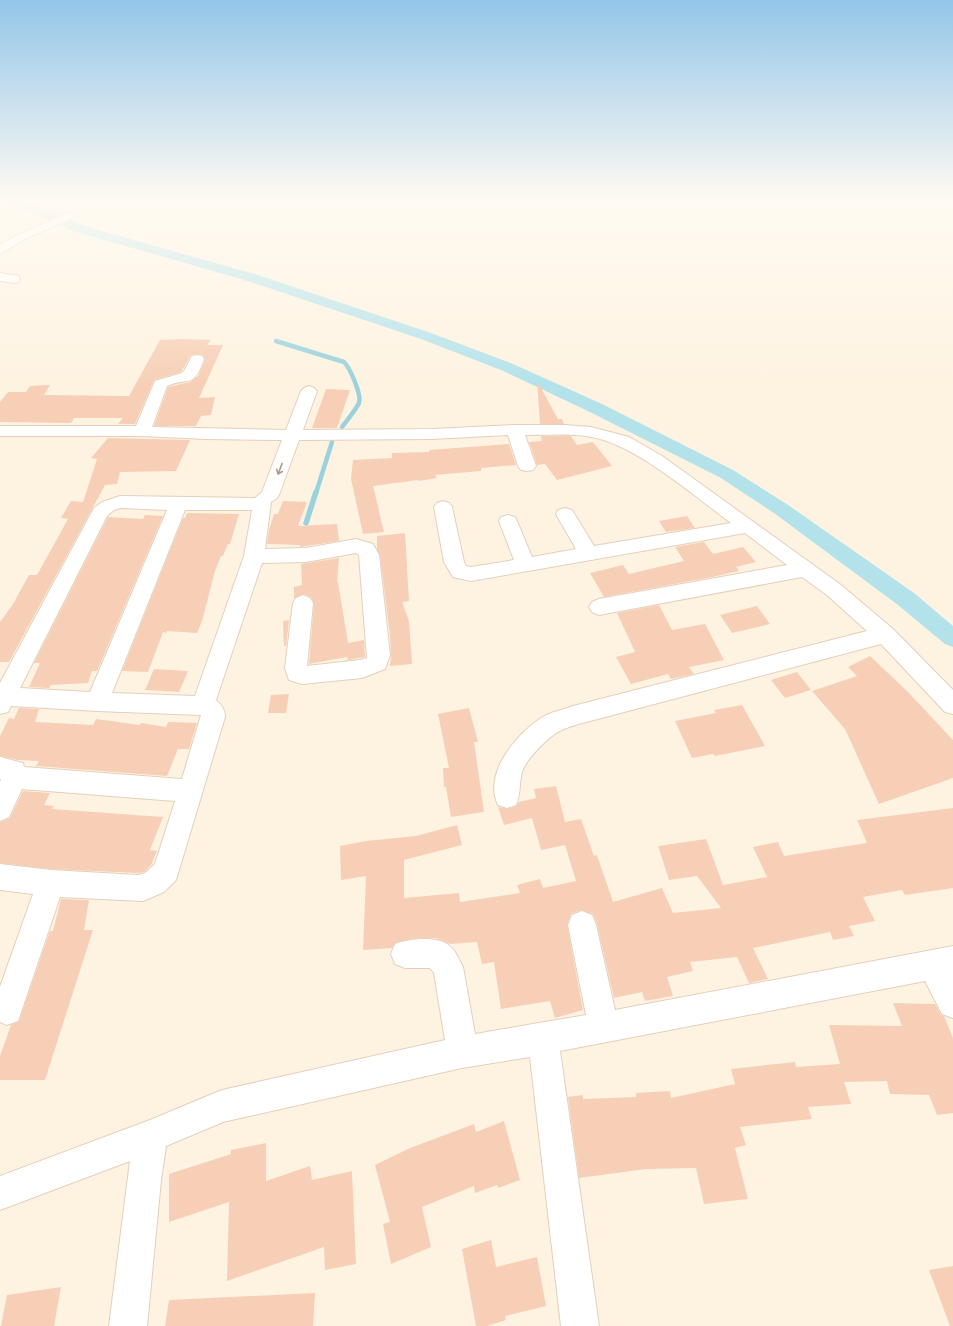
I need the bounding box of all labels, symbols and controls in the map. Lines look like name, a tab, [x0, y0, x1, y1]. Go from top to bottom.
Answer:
one-way arrow	[276, 462, 284, 474]

